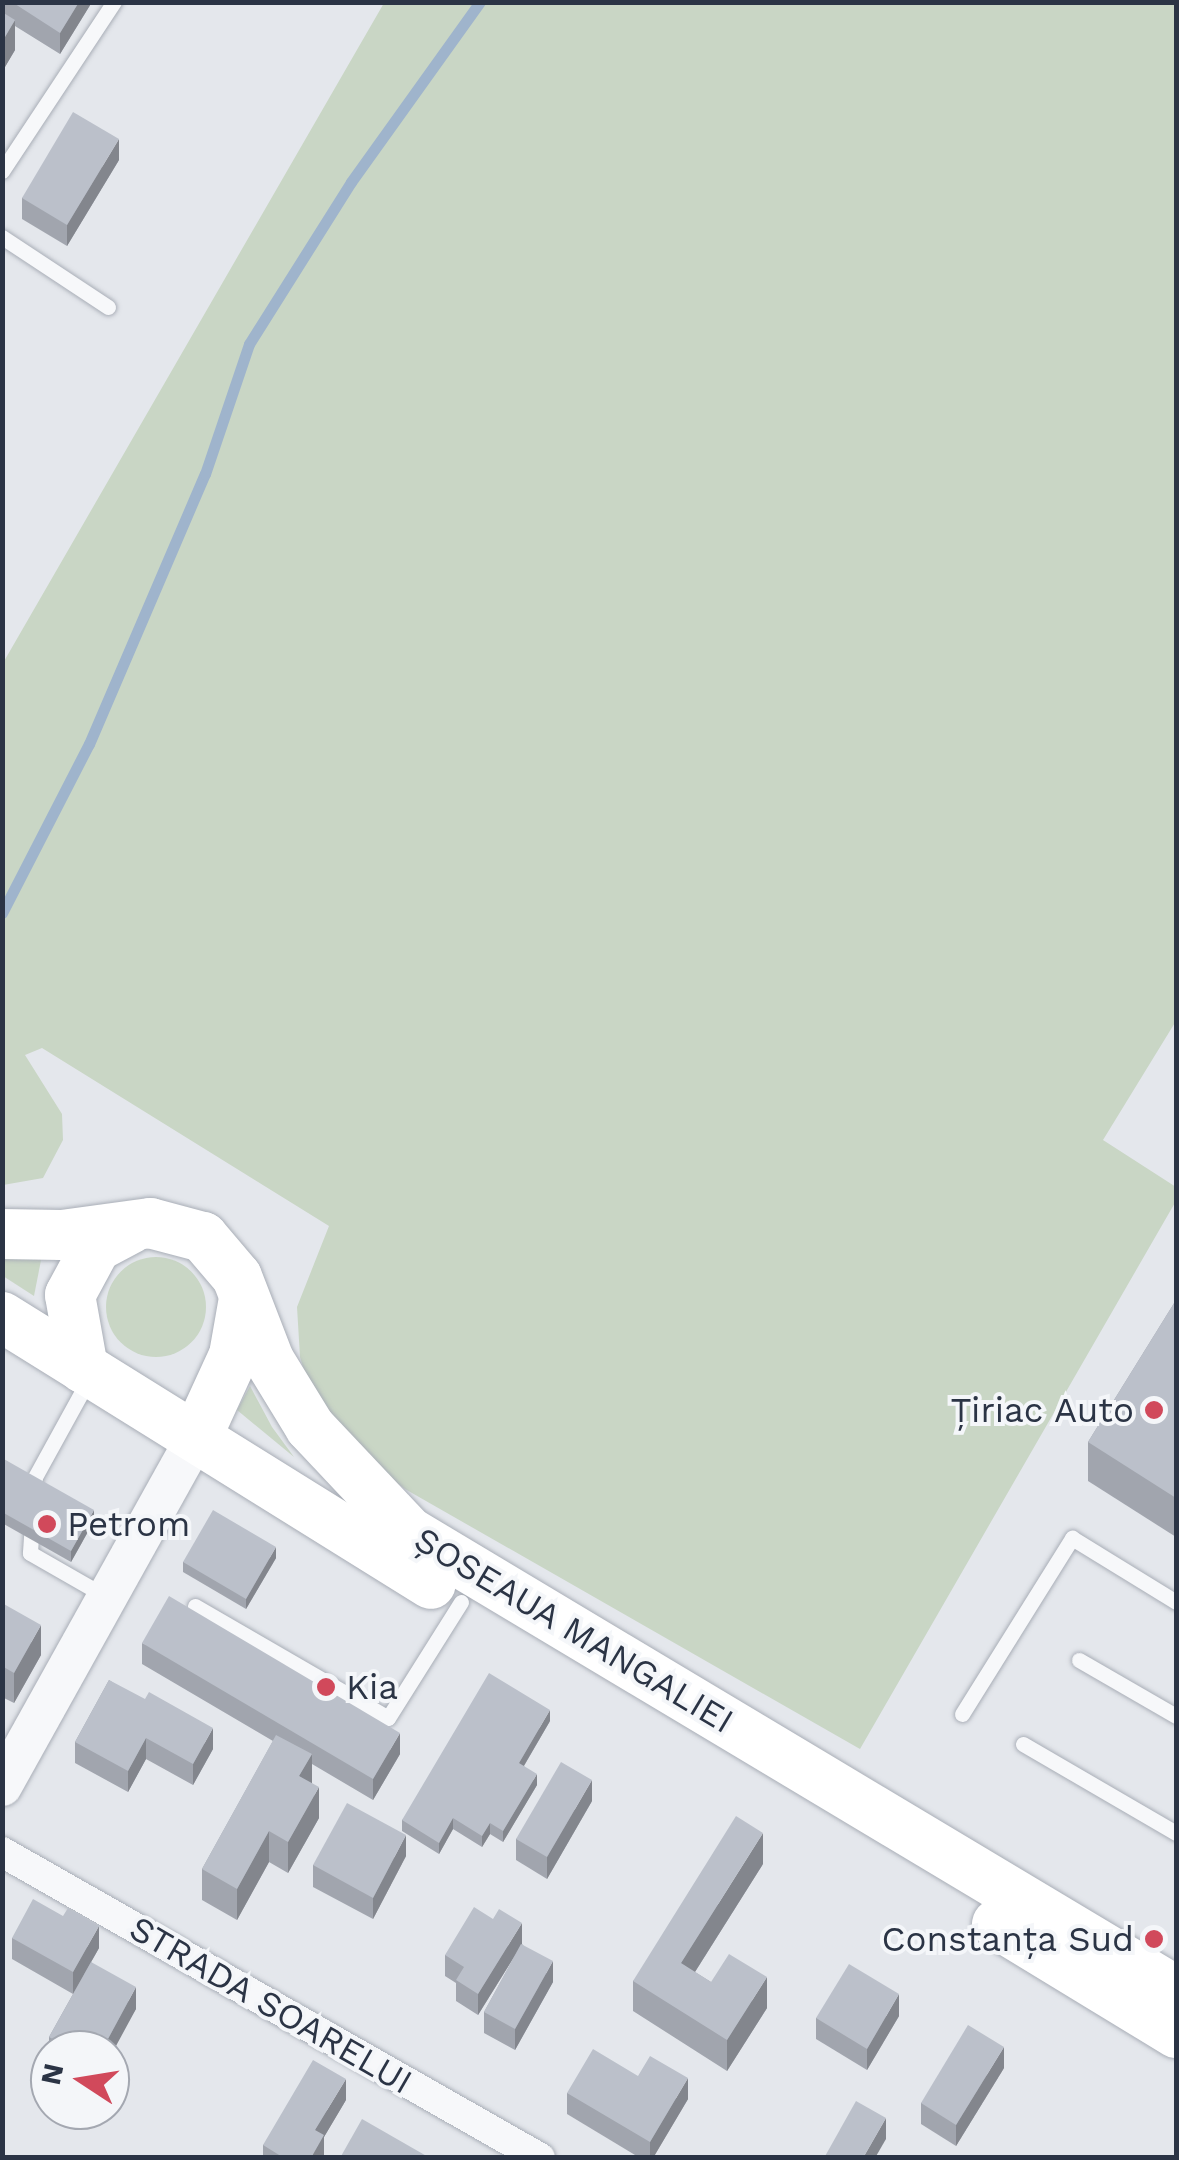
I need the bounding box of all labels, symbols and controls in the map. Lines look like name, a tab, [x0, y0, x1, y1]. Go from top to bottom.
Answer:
place label: Țiriac Auto	[949, 1389, 1134, 1431]
marker: Țiriac Auto	[1143, 1399, 1165, 1421]
place label: Petrom	[67, 1503, 190, 1545]
marker: Petrom	[36, 1513, 58, 1535]
street label: ȘOSEAUA MANGALIEI	[406, 1518, 742, 1742]
place label: Kia	[346, 1666, 398, 1708]
marker: Kia	[315, 1676, 337, 1698]
street label: STRADA SOARELUI	[122, 1907, 420, 2103]
place label: Constanța Sud	[881, 1918, 1134, 1960]
marker: Constanța Sud	[1143, 1928, 1165, 1950]
north arrow	[30, 2030, 130, 2130]
text: N	[34, 2060, 70, 2088]

